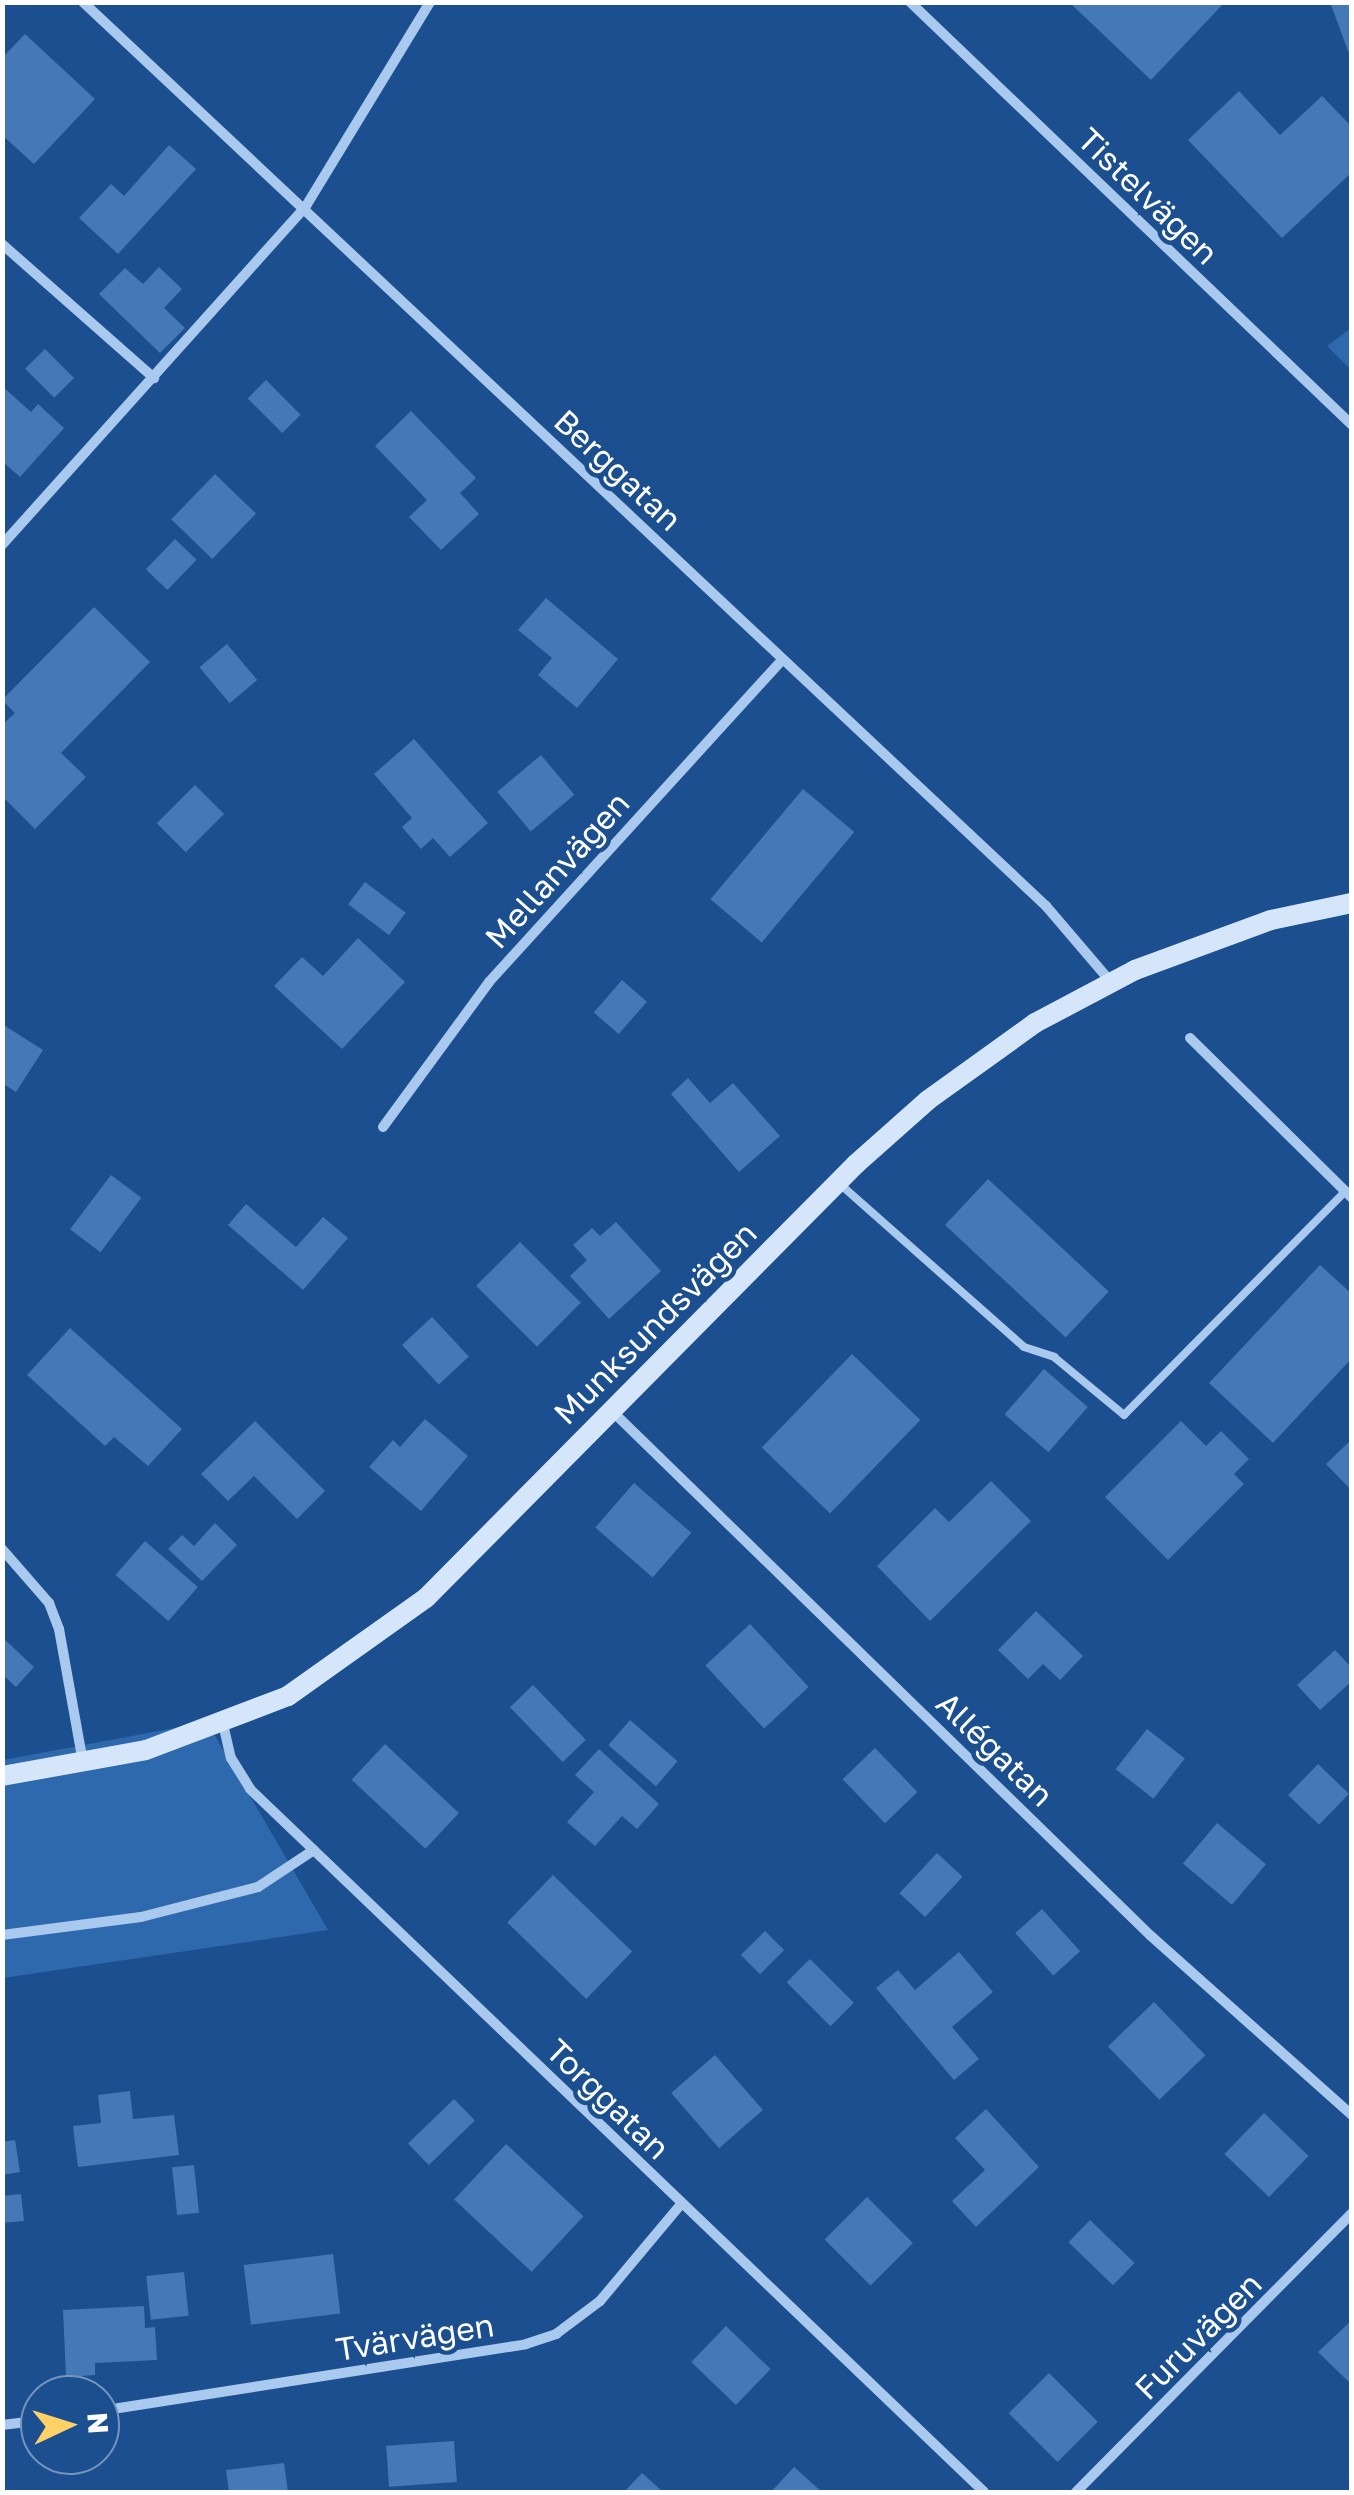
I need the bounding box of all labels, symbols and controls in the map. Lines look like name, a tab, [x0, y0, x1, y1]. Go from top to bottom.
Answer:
street label: Tistelvägen	[1070, 120, 1226, 272]
street label: Berggatan	[546, 401, 690, 539]
street label: Mellanvägen	[477, 784, 637, 956]
street label: Munksundsvägen	[546, 1214, 764, 1432]
street label: Allégatan	[929, 1684, 1061, 1814]
street label: Torggatan	[539, 2031, 677, 2167]
street label: Furuvägen	[1127, 2265, 1269, 2407]
street label: Tvärvägen	[333, 2306, 497, 2368]
north arrow	[20, 2375, 120, 2475]
text: N	[81, 2411, 116, 2435]

